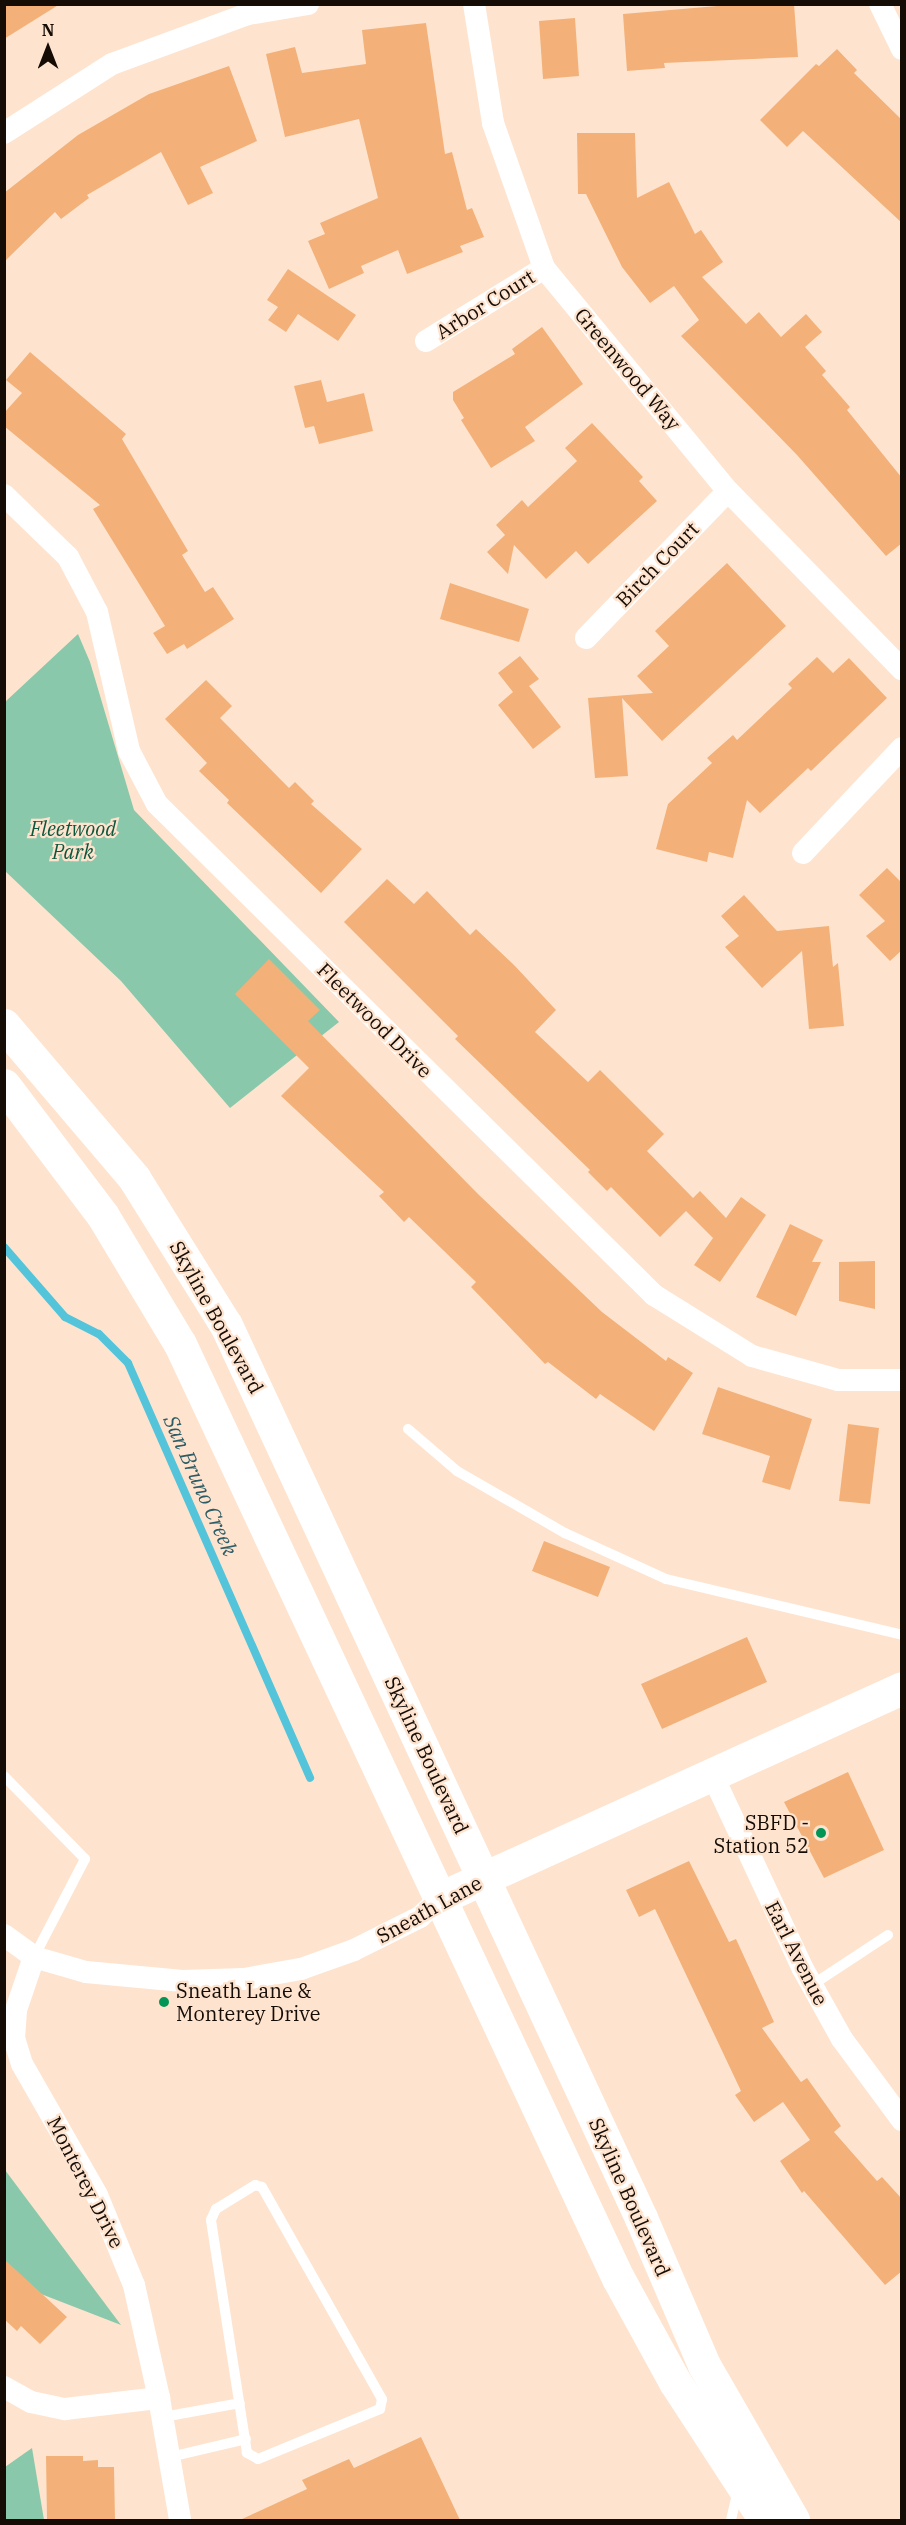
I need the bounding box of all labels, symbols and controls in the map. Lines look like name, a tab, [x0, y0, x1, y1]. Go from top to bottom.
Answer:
north arrow	[18, 18, 78, 78]
text: N	[42, 20, 54, 40]
street label: Arbor Court	[431, 264, 539, 344]
street label: Greenwood Way	[570, 303, 686, 435]
street label: Birch Court	[611, 517, 703, 611]
park label: Fleetwood Park	[30, 817, 116, 864]
street label: Fleetwood Drive	[313, 958, 437, 1082]
street label: Skyline Boulevard	[165, 1237, 269, 1397]
water label: San Bruno Creek	[159, 1411, 243, 1559]
street label: Skyline Boulevard	[380, 1673, 474, 1837]
place label: SBFD - Station 52	[713, 1810, 809, 1857]
marker: SBFD - Station 52	[814, 1826, 828, 1840]
street label: Sneath Lane	[372, 1870, 486, 1948]
street label: Earl Avenue	[761, 1897, 833, 2009]
place label: Sneath Lane & Monterey Drive	[176, 1978, 321, 2025]
marker: Sneath Lane & Monterey Drive	[157, 1995, 171, 2009]
street label: Monterey Drive	[42, 2112, 130, 2252]
street label: Skyline Boulevard	[584, 2114, 676, 2280]

